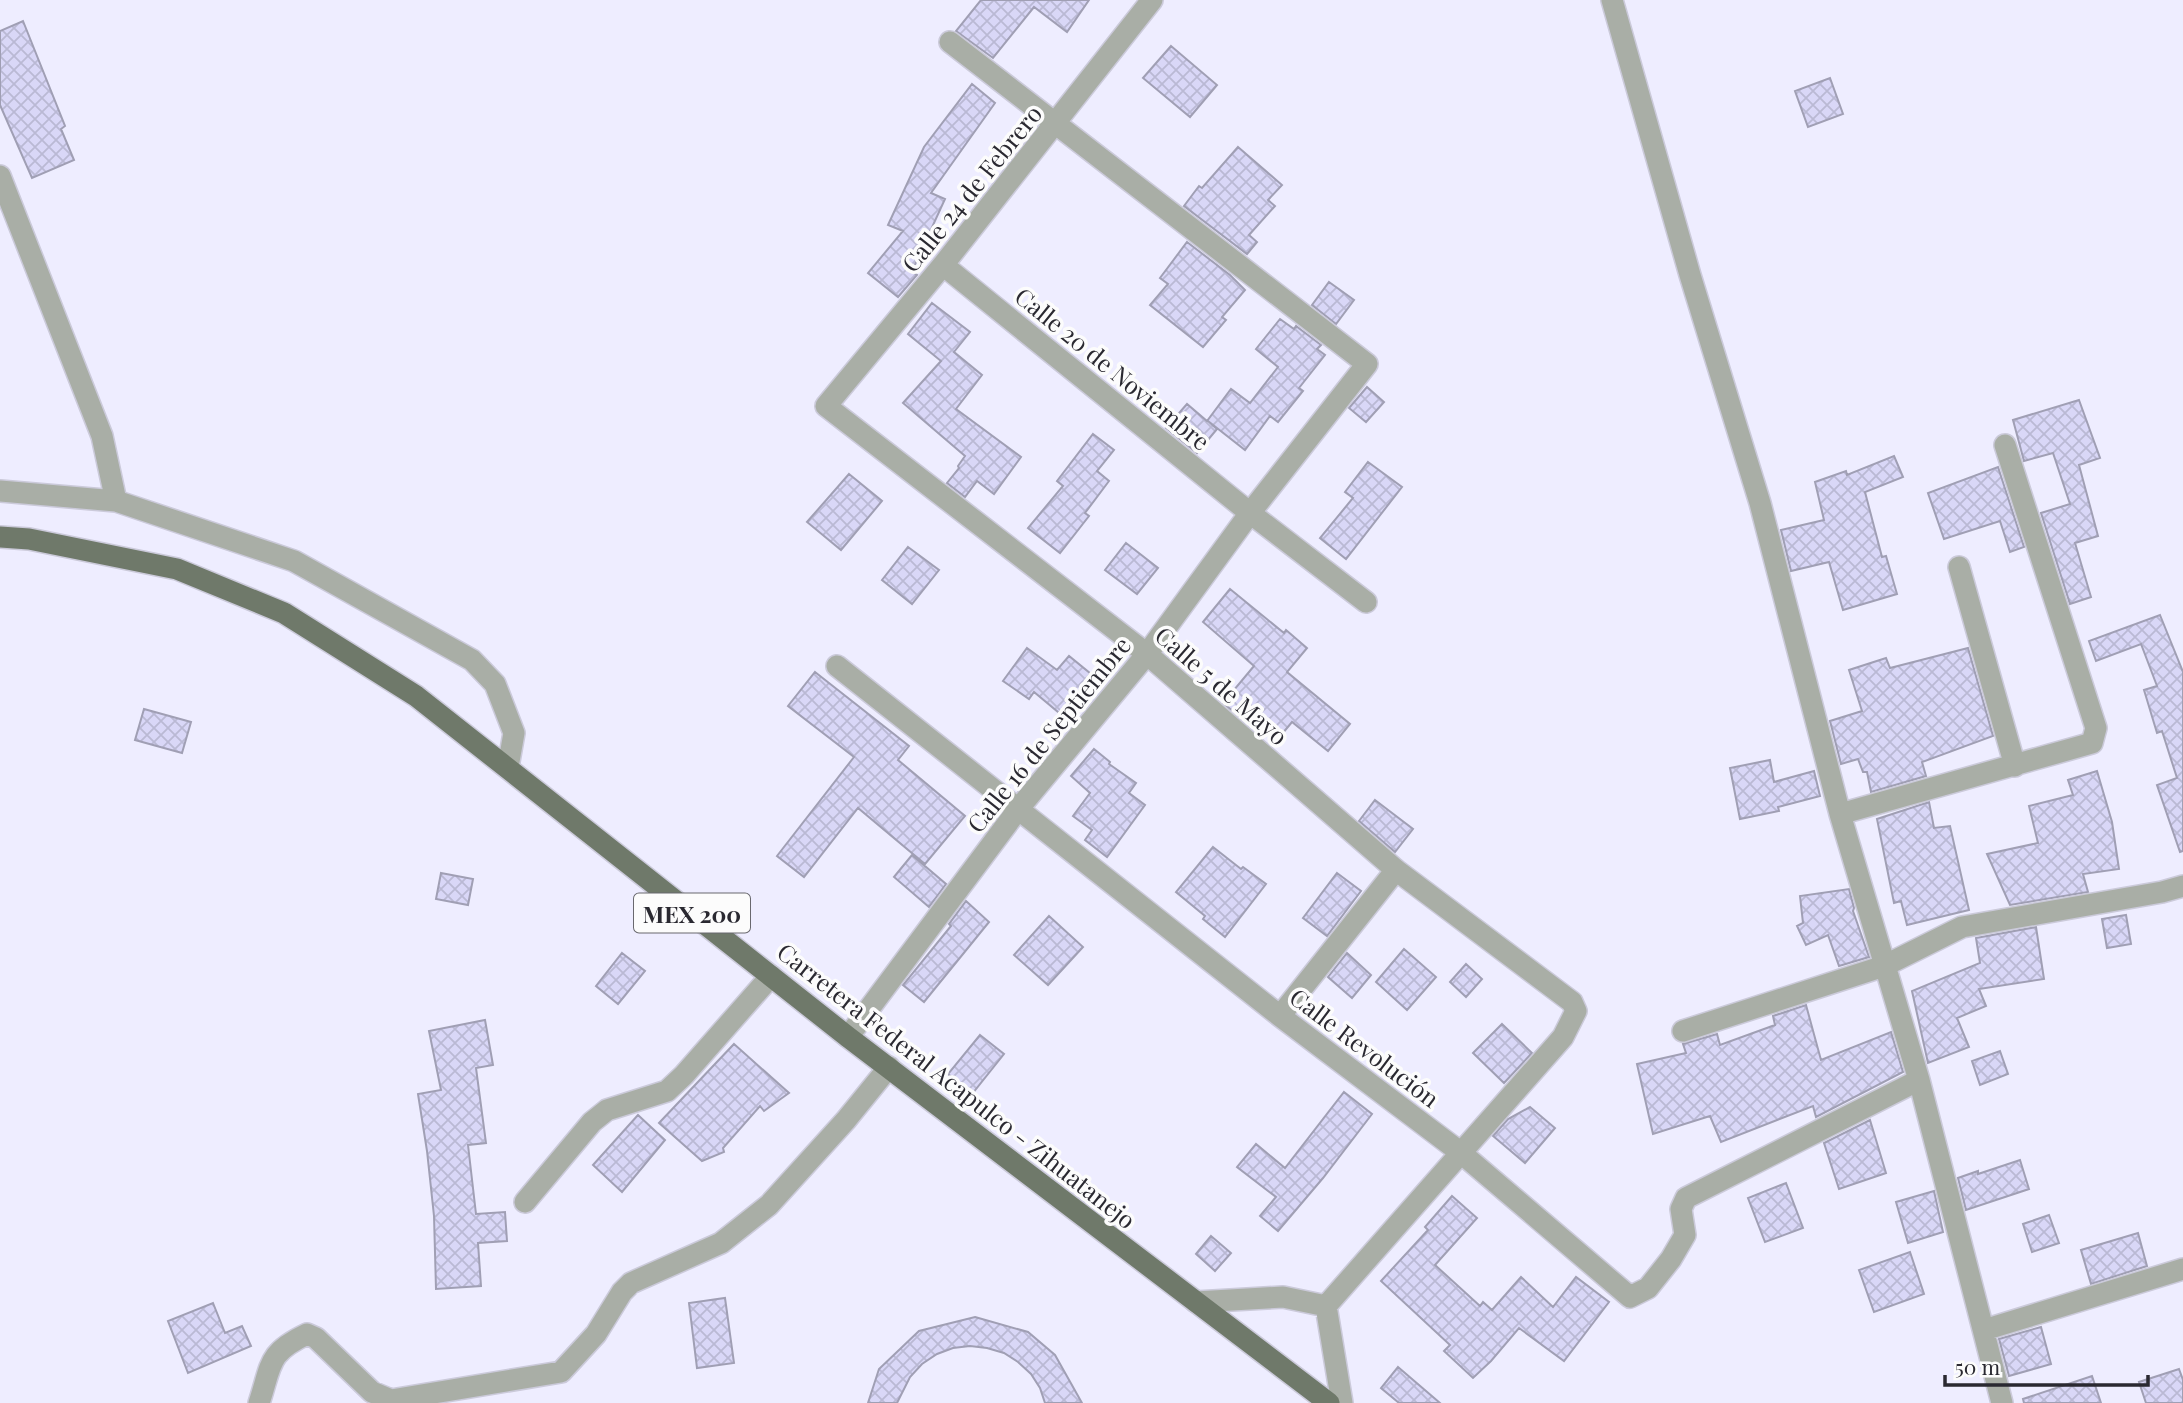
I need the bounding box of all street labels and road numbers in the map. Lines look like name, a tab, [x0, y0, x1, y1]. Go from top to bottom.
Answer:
street label: Calle 24 de Febrero	[894, 98, 1048, 278]
street label: Calle 20 de Noviembre	[1009, 280, 1217, 456]
street label: Calle 5 de Mayo	[1149, 619, 1295, 751]
street label: Calle 16 de Septiembre	[959, 629, 1137, 839]
road number: MEX 200	[634, 893, 750, 932]
street label: Carretera Federal Acapulco - Zihuatanejo	[771, 935, 1143, 1235]
street label: Calle Revolución	[1284, 980, 1446, 1114]

